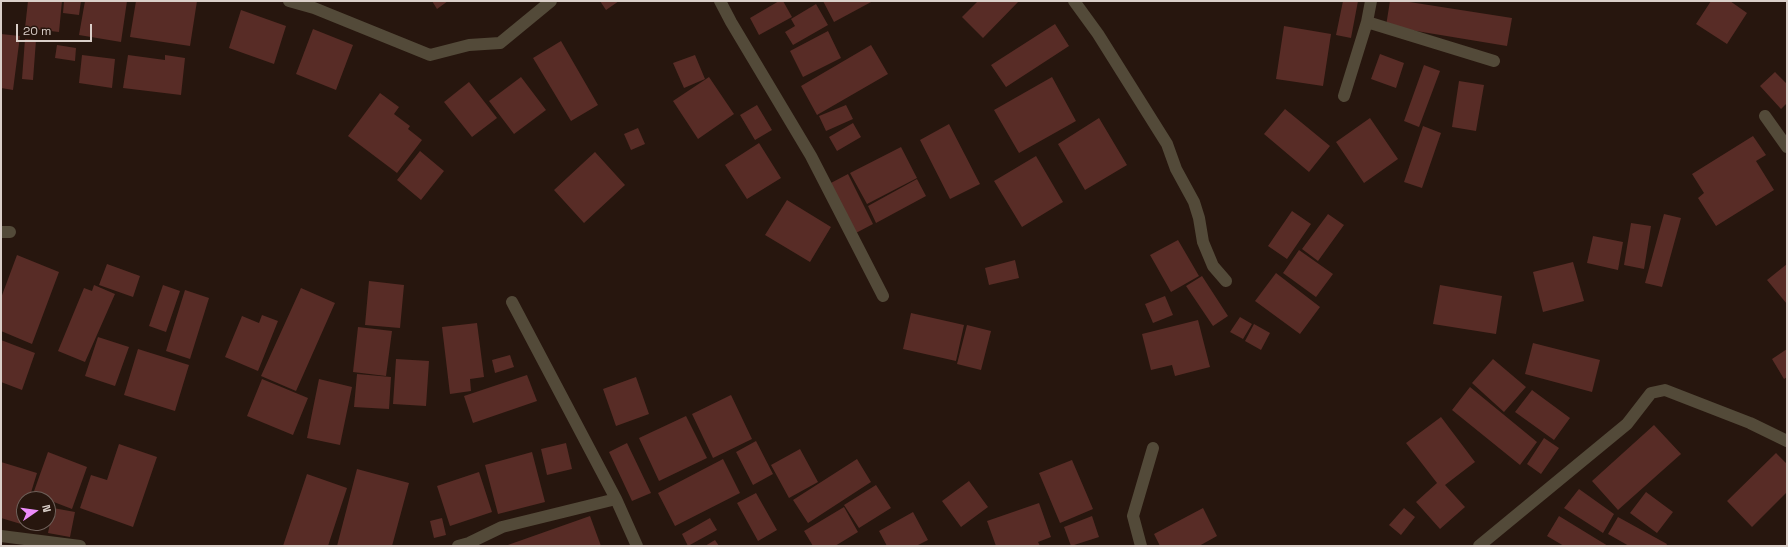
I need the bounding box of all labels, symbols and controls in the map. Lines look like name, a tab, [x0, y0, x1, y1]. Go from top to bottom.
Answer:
scale bar	[18, 16, 94, 42]
text: 20 m	[23, 23, 51, 39]
north arrow	[16, 491, 56, 531]
text: N	[39, 503, 54, 514]

